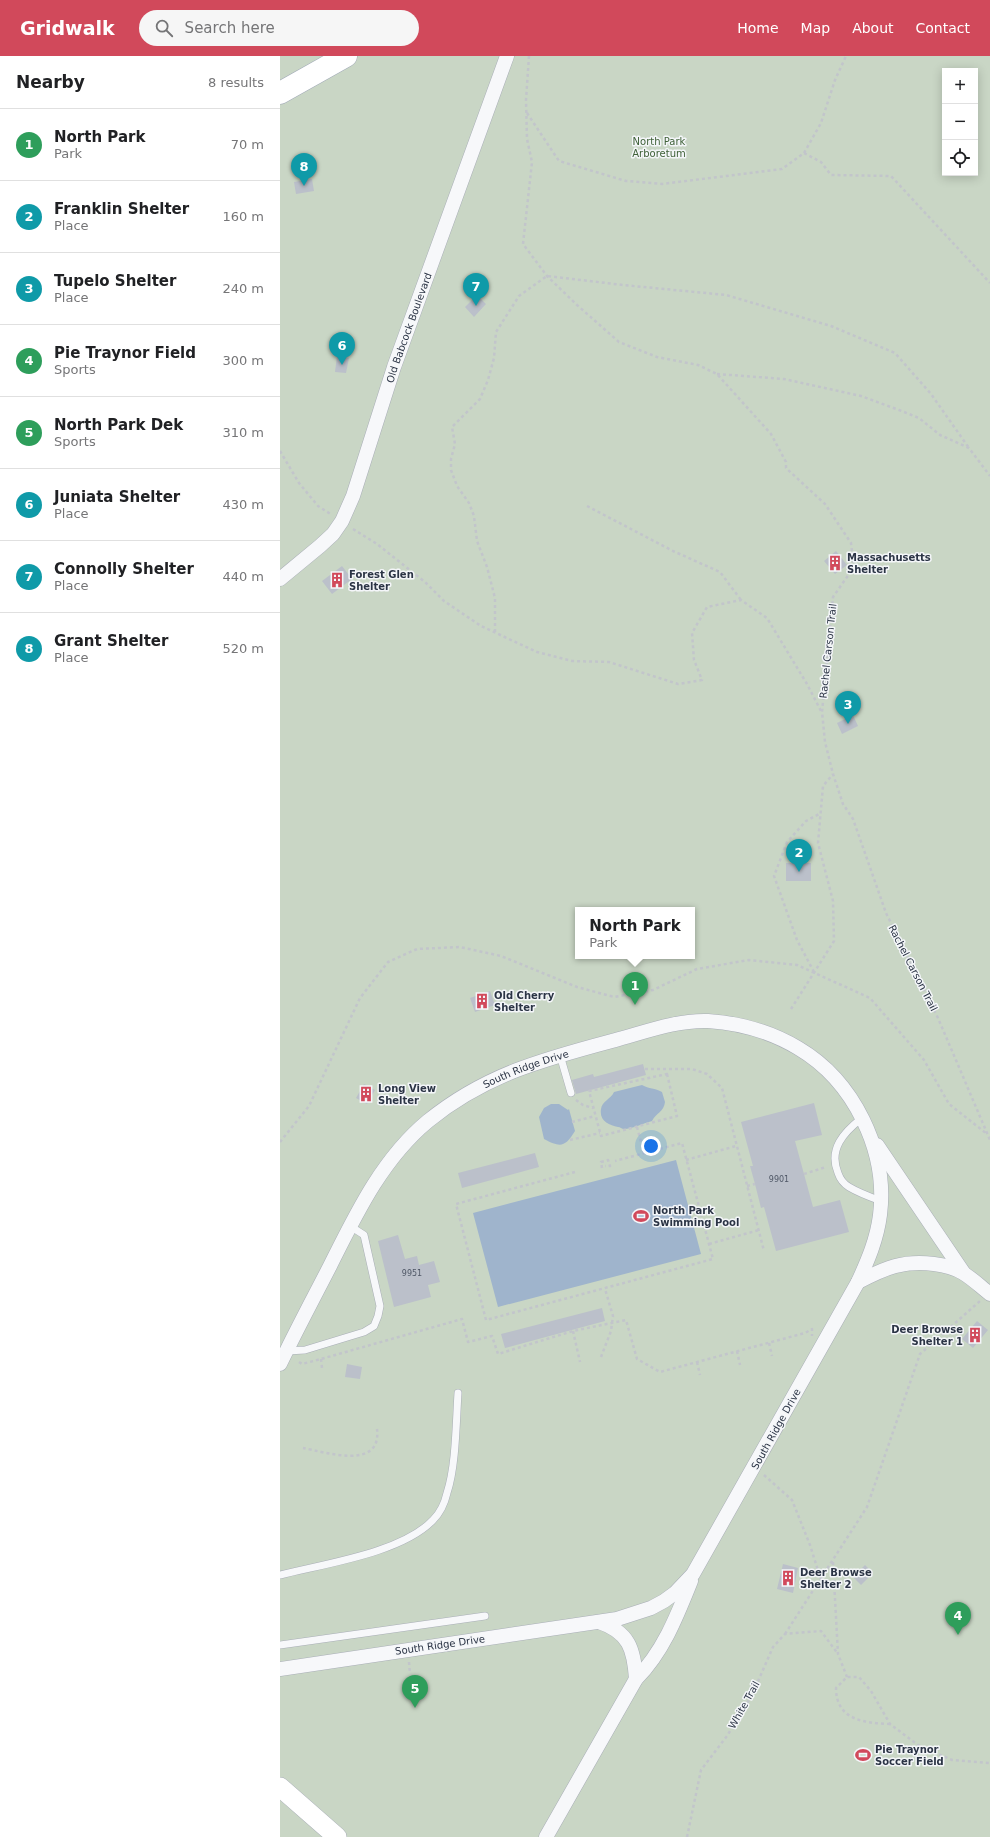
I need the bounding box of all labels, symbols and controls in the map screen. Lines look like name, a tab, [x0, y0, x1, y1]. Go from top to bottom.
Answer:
search box	[139, 10, 419, 46]
text: Gridwalk	[20, 17, 115, 39]
icon: search	[153, 17, 175, 39]
text: Search here	[185, 19, 275, 37]
text: Home	[737, 20, 779, 36]
text: Map	[801, 20, 830, 36]
text: About	[852, 20, 894, 36]
text: Contact	[916, 20, 970, 36]
map controls	[942, 68, 978, 176]
button: +	[942, 68, 978, 104]
text: Nearby	[16, 72, 85, 92]
text: 8 results	[208, 75, 264, 90]
button: −	[942, 104, 978, 140]
text: North Park	[54, 128, 145, 146]
park label: North Park Arboretum	[632, 136, 686, 159]
text: 1	[24, 137, 34, 152]
text: 70 m	[231, 137, 264, 152]
button: locate	[942, 140, 978, 176]
text: Park	[54, 146, 82, 161]
pin: 8	[291, 153, 317, 186]
text: Franklin Shelter	[54, 200, 189, 218]
text: 2	[24, 209, 34, 224]
text: 160 m	[222, 209, 264, 224]
text: Place	[54, 218, 89, 233]
street label: Old Babcock Boulevard	[384, 271, 433, 384]
text: Tupelo Shelter	[54, 272, 176, 290]
pin: 7	[463, 273, 489, 306]
text: 3	[24, 281, 34, 296]
text: 240 m	[222, 281, 264, 296]
text: Place	[54, 290, 89, 305]
pin: 6	[329, 332, 355, 365]
text: Pie Traynor Field	[54, 344, 196, 362]
text: 4	[24, 353, 34, 368]
text: 300 m	[222, 353, 264, 368]
text: Sports	[54, 362, 96, 377]
text: North Park Dek	[54, 416, 183, 434]
text: 5	[24, 425, 34, 440]
text: 310 m	[222, 425, 264, 440]
text: Sports	[54, 434, 96, 449]
text: Juniata Shelter	[54, 488, 180, 506]
text: 6	[24, 497, 34, 512]
text: 430 m	[222, 497, 264, 512]
text: Place	[54, 506, 89, 521]
place label: Massachusetts Shelter	[847, 552, 931, 575]
building icon: Massachusetts Shelter	[826, 554, 844, 572]
text: Connolly Shelter	[54, 560, 194, 578]
text: 7	[24, 569, 34, 584]
text: 440 m	[222, 569, 264, 584]
place label: Forest Glen Shelter	[349, 569, 414, 592]
building icon: Forest Glen Shelter	[328, 571, 346, 589]
text: Place	[54, 578, 89, 593]
street label: Rachel Carson Trail	[818, 603, 838, 699]
text: Grant Shelter	[54, 632, 168, 650]
text: 8	[24, 641, 34, 656]
text: 520 m	[222, 641, 264, 656]
text: Place	[54, 650, 89, 665]
pin: 3	[835, 691, 861, 724]
pin: 2	[786, 839, 812, 872]
popup	[575, 907, 695, 959]
text: North Park	[589, 917, 681, 935]
street label: Rachel Carson Trail	[886, 923, 940, 1013]
text: Park	[589, 935, 617, 950]
pin: 1	[622, 972, 648, 1005]
place label: Old Cherry Shelter	[494, 990, 555, 1013]
building icon: Old Cherry Shelter	[473, 992, 491, 1010]
street label: South Ridge Drive	[481, 1048, 570, 1090]
place label: Long View Shelter	[378, 1083, 436, 1106]
building icon: Long View Shelter	[357, 1085, 375, 1103]
your location	[641, 1136, 661, 1156]
house number: 9901	[769, 1175, 789, 1184]
place label: North Park Swimming Pool	[653, 1205, 739, 1228]
sports icon: North Park Swimming Pool	[632, 1207, 650, 1225]
house number: 9951	[402, 1269, 422, 1278]
place label: Deer Browse Shelter 1	[891, 1324, 963, 1347]
building icon: Deer Browse Shelter 1	[966, 1326, 984, 1344]
street label: South Ridge Drive	[749, 1387, 803, 1471]
place label: Deer Browse Shelter 2	[800, 1567, 872, 1590]
building icon: Deer Browse Shelter 2	[779, 1569, 797, 1587]
pin: 4	[945, 1602, 971, 1635]
street label: South Ridge Drive	[394, 1633, 486, 1657]
pin: 5	[402, 1675, 428, 1708]
street label: White Trail	[726, 1679, 762, 1731]
place label: Pie Traynor Soccer Field	[875, 1744, 944, 1767]
sports icon: Pie Traynor Soccer Field	[854, 1746, 872, 1764]

